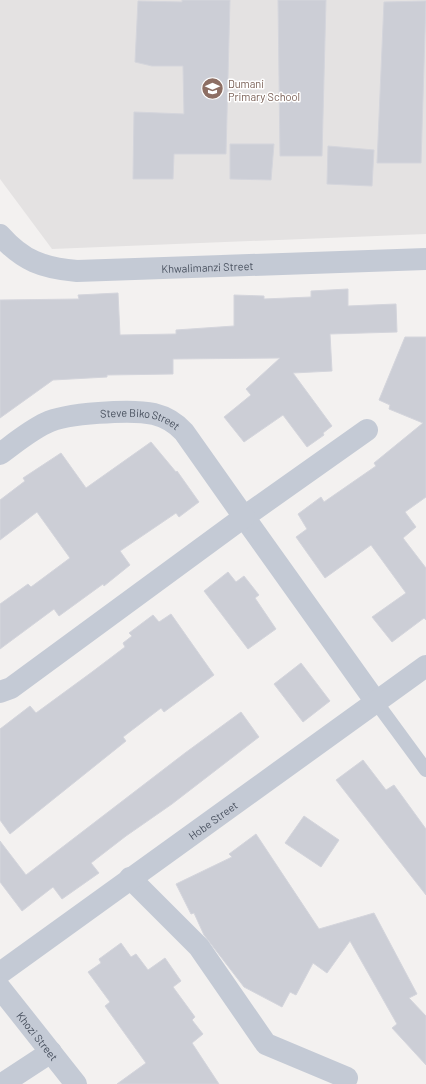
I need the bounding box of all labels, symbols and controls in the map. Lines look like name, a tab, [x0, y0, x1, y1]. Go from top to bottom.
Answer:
school or university icon: Dumani Primary School	[200, 76, 226, 102]
place label: Dumani Primary School	[228, 77, 300, 103]
street label: Khwalimanzi Street	[161, 258, 253, 275]
street label: Steve Biko Street	[100, 405, 183, 432]
street label: Hobe Street	[186, 798, 240, 842]
street label: Khozi Street	[15, 1009, 61, 1063]

